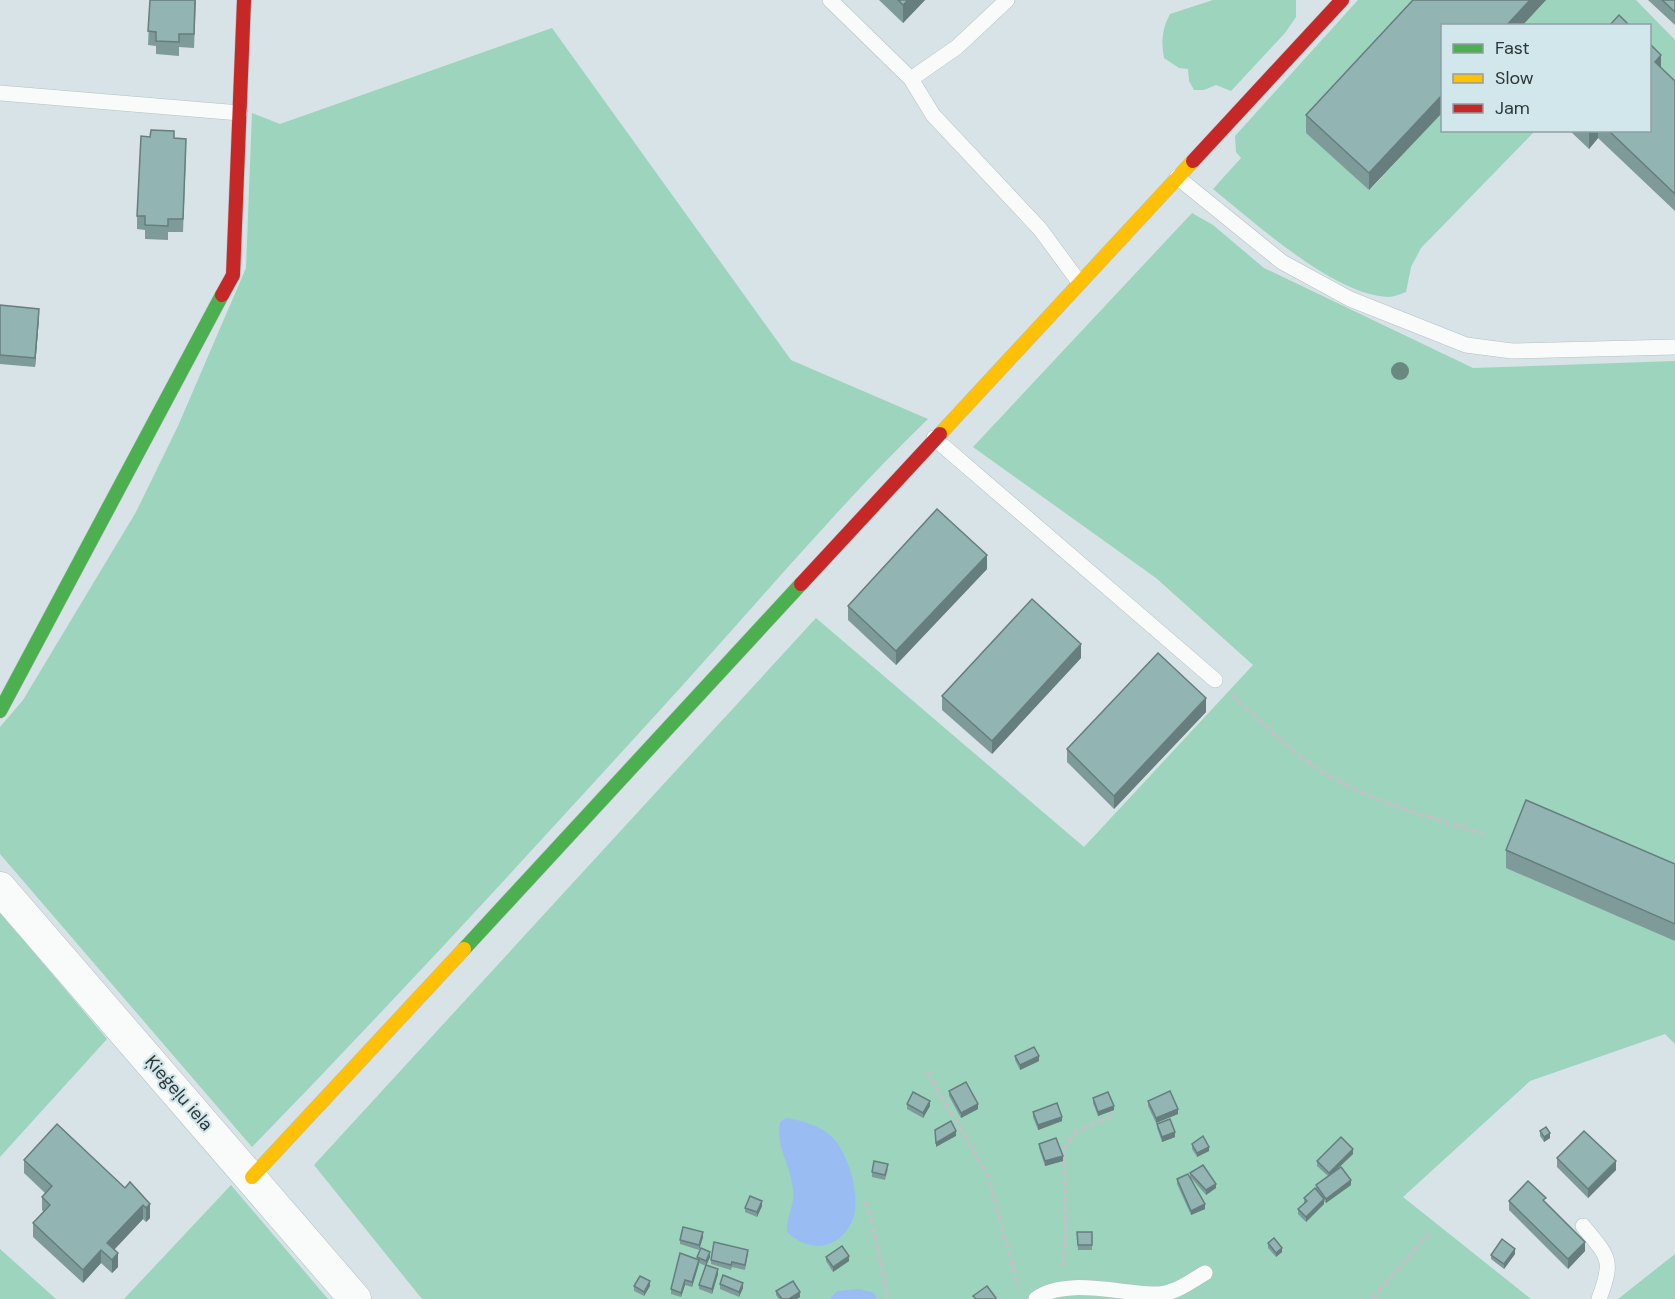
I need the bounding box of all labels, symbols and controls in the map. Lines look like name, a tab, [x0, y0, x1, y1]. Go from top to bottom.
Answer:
legend	[1441, 24, 1651, 132]
text: Fast	[1495, 36, 1530, 60]
text: Slow	[1495, 66, 1534, 90]
text: Jam	[1495, 96, 1530, 120]
street label: Ķieģeļu iela	[140, 1050, 218, 1136]

